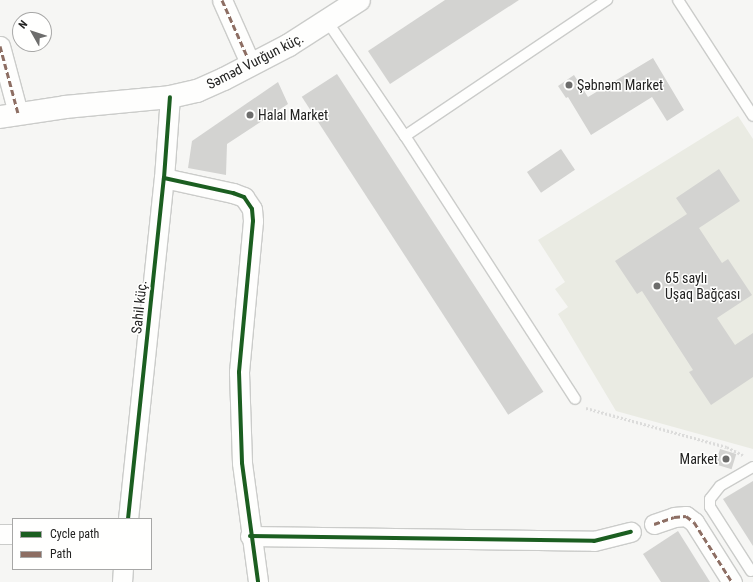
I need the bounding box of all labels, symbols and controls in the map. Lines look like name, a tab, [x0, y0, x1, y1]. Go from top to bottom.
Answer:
north arrow	[12, 12, 52, 52]
text: N	[16, 18, 30, 31]
street label: Səməd Vurğun küç.	[204, 29, 306, 93]
place label: Şəbnəm Market	[577, 77, 663, 93]
marker: Şəbnəm Market	[564, 80, 574, 90]
place label: Halal Market	[258, 107, 328, 123]
marker: Halal Market	[245, 110, 255, 120]
place label: 65 saylı Uşaq Bağçası	[665, 270, 740, 302]
street label: Sahil küç.	[128, 279, 150, 335]
marker: 65 saylı Uşaq Bağçası	[652, 281, 662, 291]
place label: Market	[680, 451, 718, 467]
marker: Market	[721, 454, 731, 464]
legend	[12, 518, 152, 570]
text: Cycle path	[50, 527, 99, 541]
text: Path	[50, 547, 72, 561]

